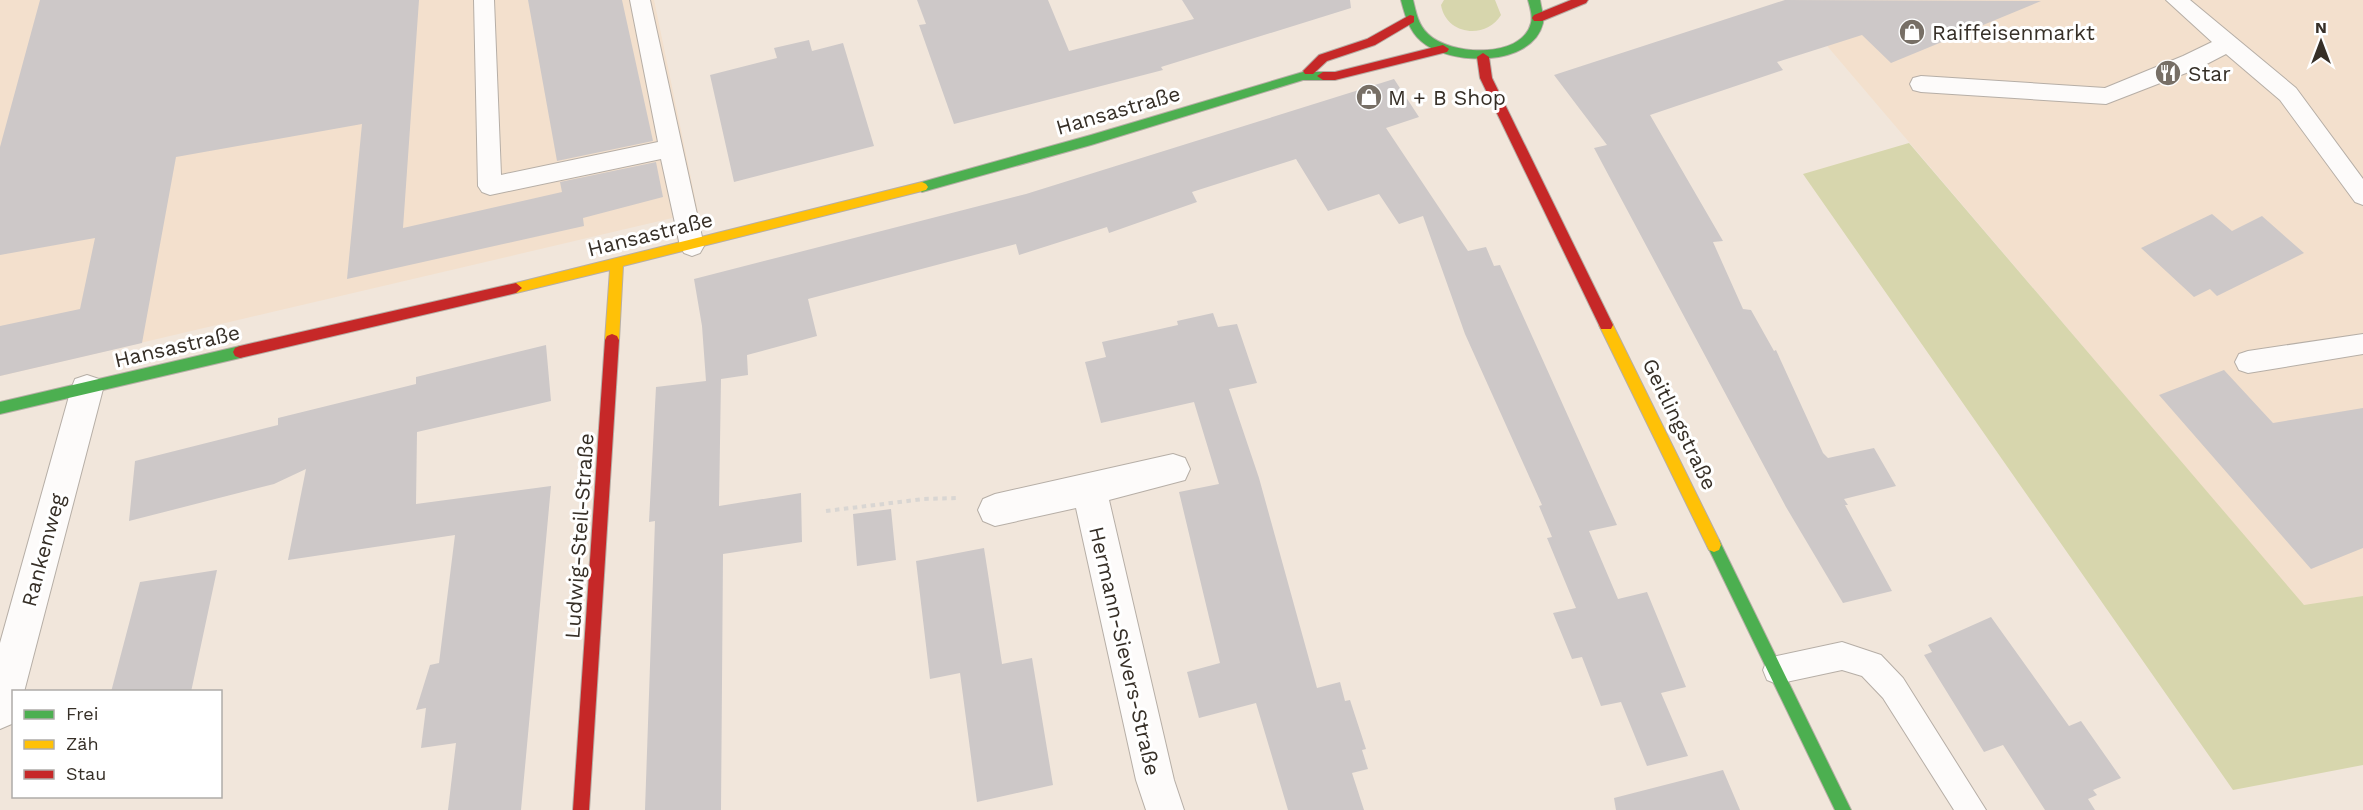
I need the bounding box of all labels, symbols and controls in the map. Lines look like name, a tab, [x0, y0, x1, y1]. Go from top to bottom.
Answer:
north arrow	[2291, 12, 2351, 72]
shop icon: Raiffeisenmarkt	[1897, 17, 1927, 47]
text: N	[2315, 18, 2327, 37]
place label: Raiffeisenmarkt	[1932, 20, 2095, 45]
restaurant icon: Star	[2153, 58, 2183, 88]
place label: Star	[2188, 61, 2231, 86]
street label: Hansastraße	[1053, 80, 1183, 140]
shop icon: M + B Shop	[1354, 82, 1384, 112]
place label: M + B Shop	[1388, 85, 1506, 110]
street label: Hansastraße	[585, 206, 715, 262]
street label: Hansastraße	[112, 319, 242, 373]
street label: Geitlingstraße	[1637, 354, 1723, 494]
street label: Ludwig-Steil-Straße	[559, 432, 599, 640]
street label: Rankenweg	[16, 490, 70, 609]
street label: Hermann-Sievers-Straße	[1084, 524, 1166, 778]
legend	[12, 690, 222, 798]
text: Frei	[66, 703, 98, 724]
text: Zäh	[66, 733, 99, 754]
text: Stau	[66, 763, 106, 784]

